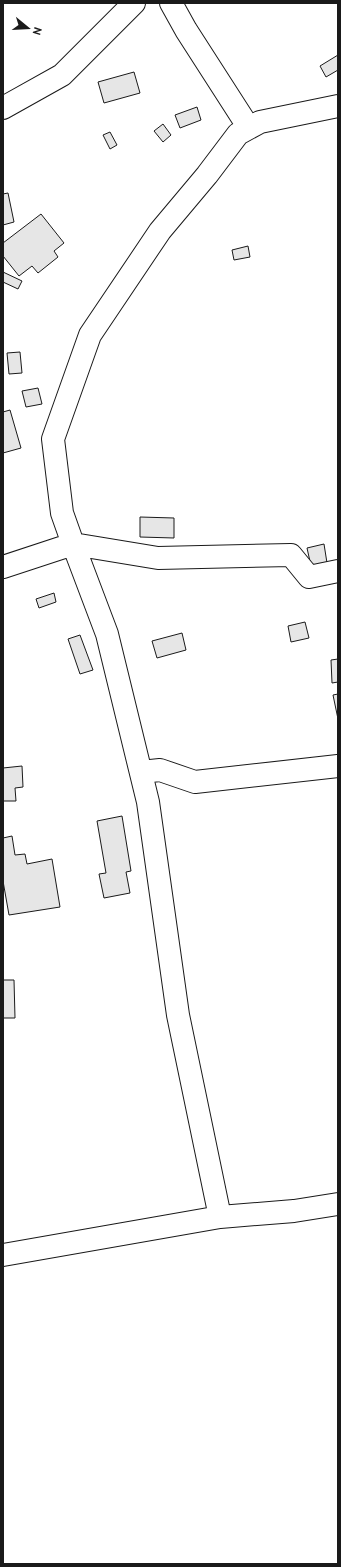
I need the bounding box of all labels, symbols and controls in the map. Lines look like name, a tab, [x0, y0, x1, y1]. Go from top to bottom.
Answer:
north arrow	[8, 8, 48, 48]
text: N	[30, 25, 45, 37]

